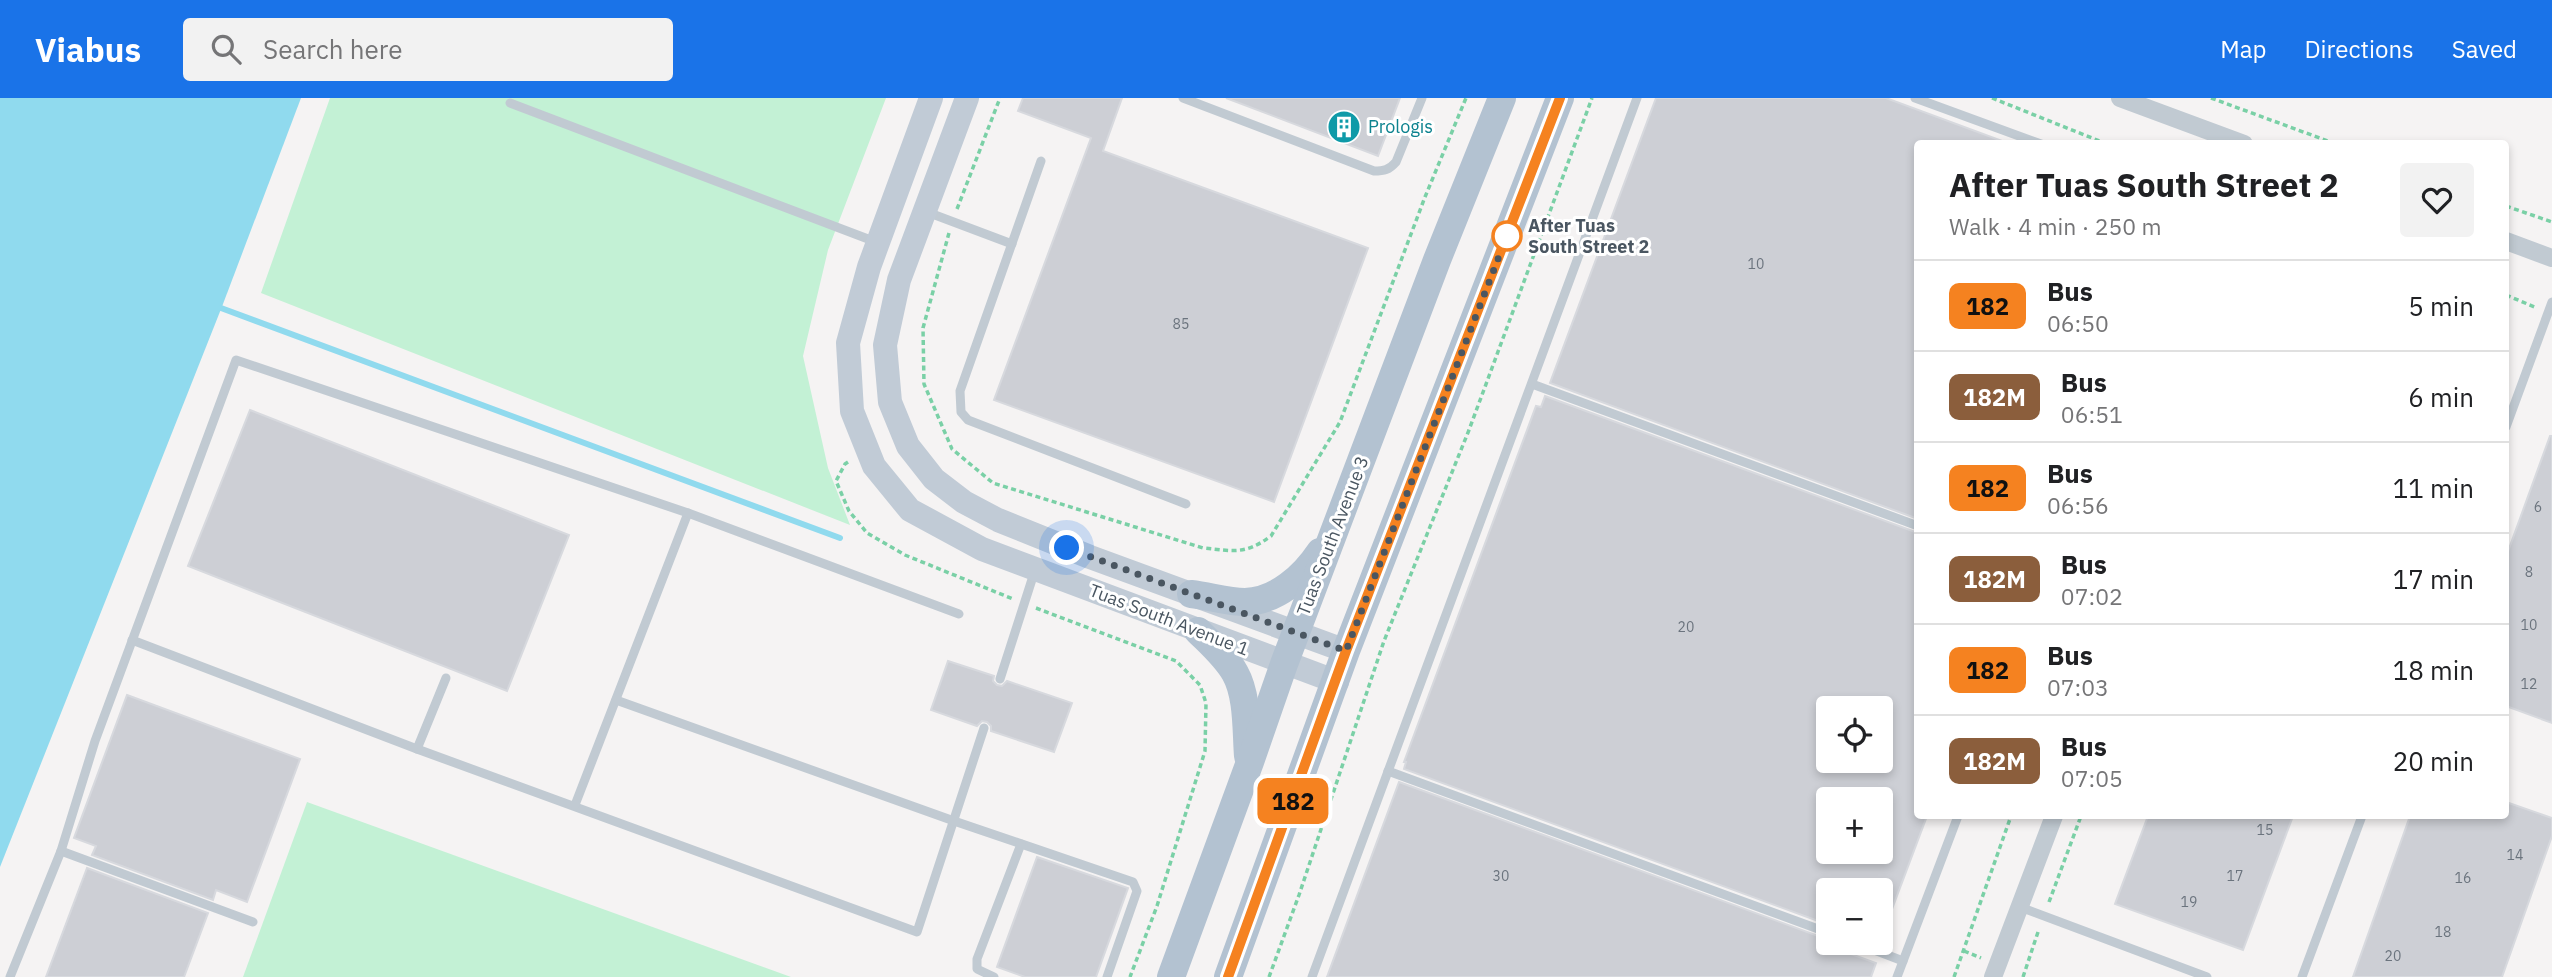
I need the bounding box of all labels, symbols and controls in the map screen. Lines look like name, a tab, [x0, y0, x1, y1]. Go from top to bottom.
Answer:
search box	[183, 18, 673, 81]
text: Viabus	[35, 28, 141, 71]
icon: search	[207, 30, 245, 68]
text: Search here	[263, 32, 402, 66]
text: Map	[2220, 33, 2266, 65]
text: Directions	[2304, 33, 2414, 65]
text: Saved	[2452, 33, 2517, 65]
building icon: Prologis	[1325, 108, 1363, 146]
place label: Prologis	[1368, 115, 1433, 138]
text: After Tuas South Street 2	[1949, 163, 2339, 206]
button: heart	[2400, 163, 2474, 237]
text: Walk · 4 min · 250 m	[1949, 211, 2162, 241]
place label: After Tuas South Street 2	[1528, 214, 1649, 258]
marker: After Tuas South Street 2	[1492, 221, 1522, 251]
house number: 10	[1748, 255, 1764, 273]
text: Bus	[2047, 274, 2093, 308]
text: 5 min	[2408, 289, 2474, 323]
text: 182	[1966, 290, 2009, 322]
text: 06:50	[2047, 308, 2109, 338]
house number: 85	[1173, 315, 1189, 333]
text: Bus	[2061, 365, 2107, 399]
text: 6 min	[2408, 380, 2474, 414]
text: 182M	[1963, 381, 2026, 413]
text: 06:51	[2061, 399, 2123, 429]
street label: Tuas South Avenue 3	[1292, 453, 1374, 619]
text: Bus	[2047, 456, 2093, 490]
text: 11 min	[2393, 471, 2474, 505]
text: 182	[1966, 472, 2009, 504]
text: 06:56	[2047, 490, 2109, 520]
house number: 6	[2534, 498, 2542, 516]
your location	[1049, 530, 1084, 565]
text: Bus	[2061, 547, 2107, 581]
text: 17 min	[2393, 562, 2474, 596]
text: 182M	[1963, 563, 2026, 595]
house number: 8	[2525, 563, 2533, 581]
street label: Tuas South Avenue 1	[1086, 579, 1252, 661]
text: 07:02	[2061, 581, 2123, 611]
house number: 10	[2521, 616, 2537, 634]
house number: 20	[1678, 618, 1694, 636]
text: Bus	[2047, 638, 2093, 672]
text: 18 min	[2393, 653, 2474, 687]
text: 182	[1966, 654, 2009, 686]
text: 07:03	[2047, 672, 2109, 702]
house number: 12	[2521, 675, 2537, 693]
map controls	[1816, 696, 1893, 955]
button: locate	[1816, 696, 1893, 773]
text: Bus	[2061, 729, 2107, 763]
text: 20 min	[2393, 744, 2474, 778]
text: 182M	[1963, 745, 2026, 777]
text: 07:05	[2061, 763, 2123, 793]
line badge: 182	[1253, 778, 1333, 824]
text: 182	[1271, 785, 1315, 817]
button: +	[1816, 787, 1893, 864]
house number: 15	[2257, 821, 2273, 839]
house number: 14	[2507, 846, 2523, 864]
house number: 30	[1493, 867, 1509, 885]
house number: 17	[2227, 867, 2243, 885]
house number: 16	[2455, 869, 2471, 887]
button: −	[1816, 878, 1893, 955]
house number: 19	[2181, 893, 2197, 911]
house number: 18	[2435, 923, 2451, 941]
house number: 20	[2385, 947, 2401, 965]

